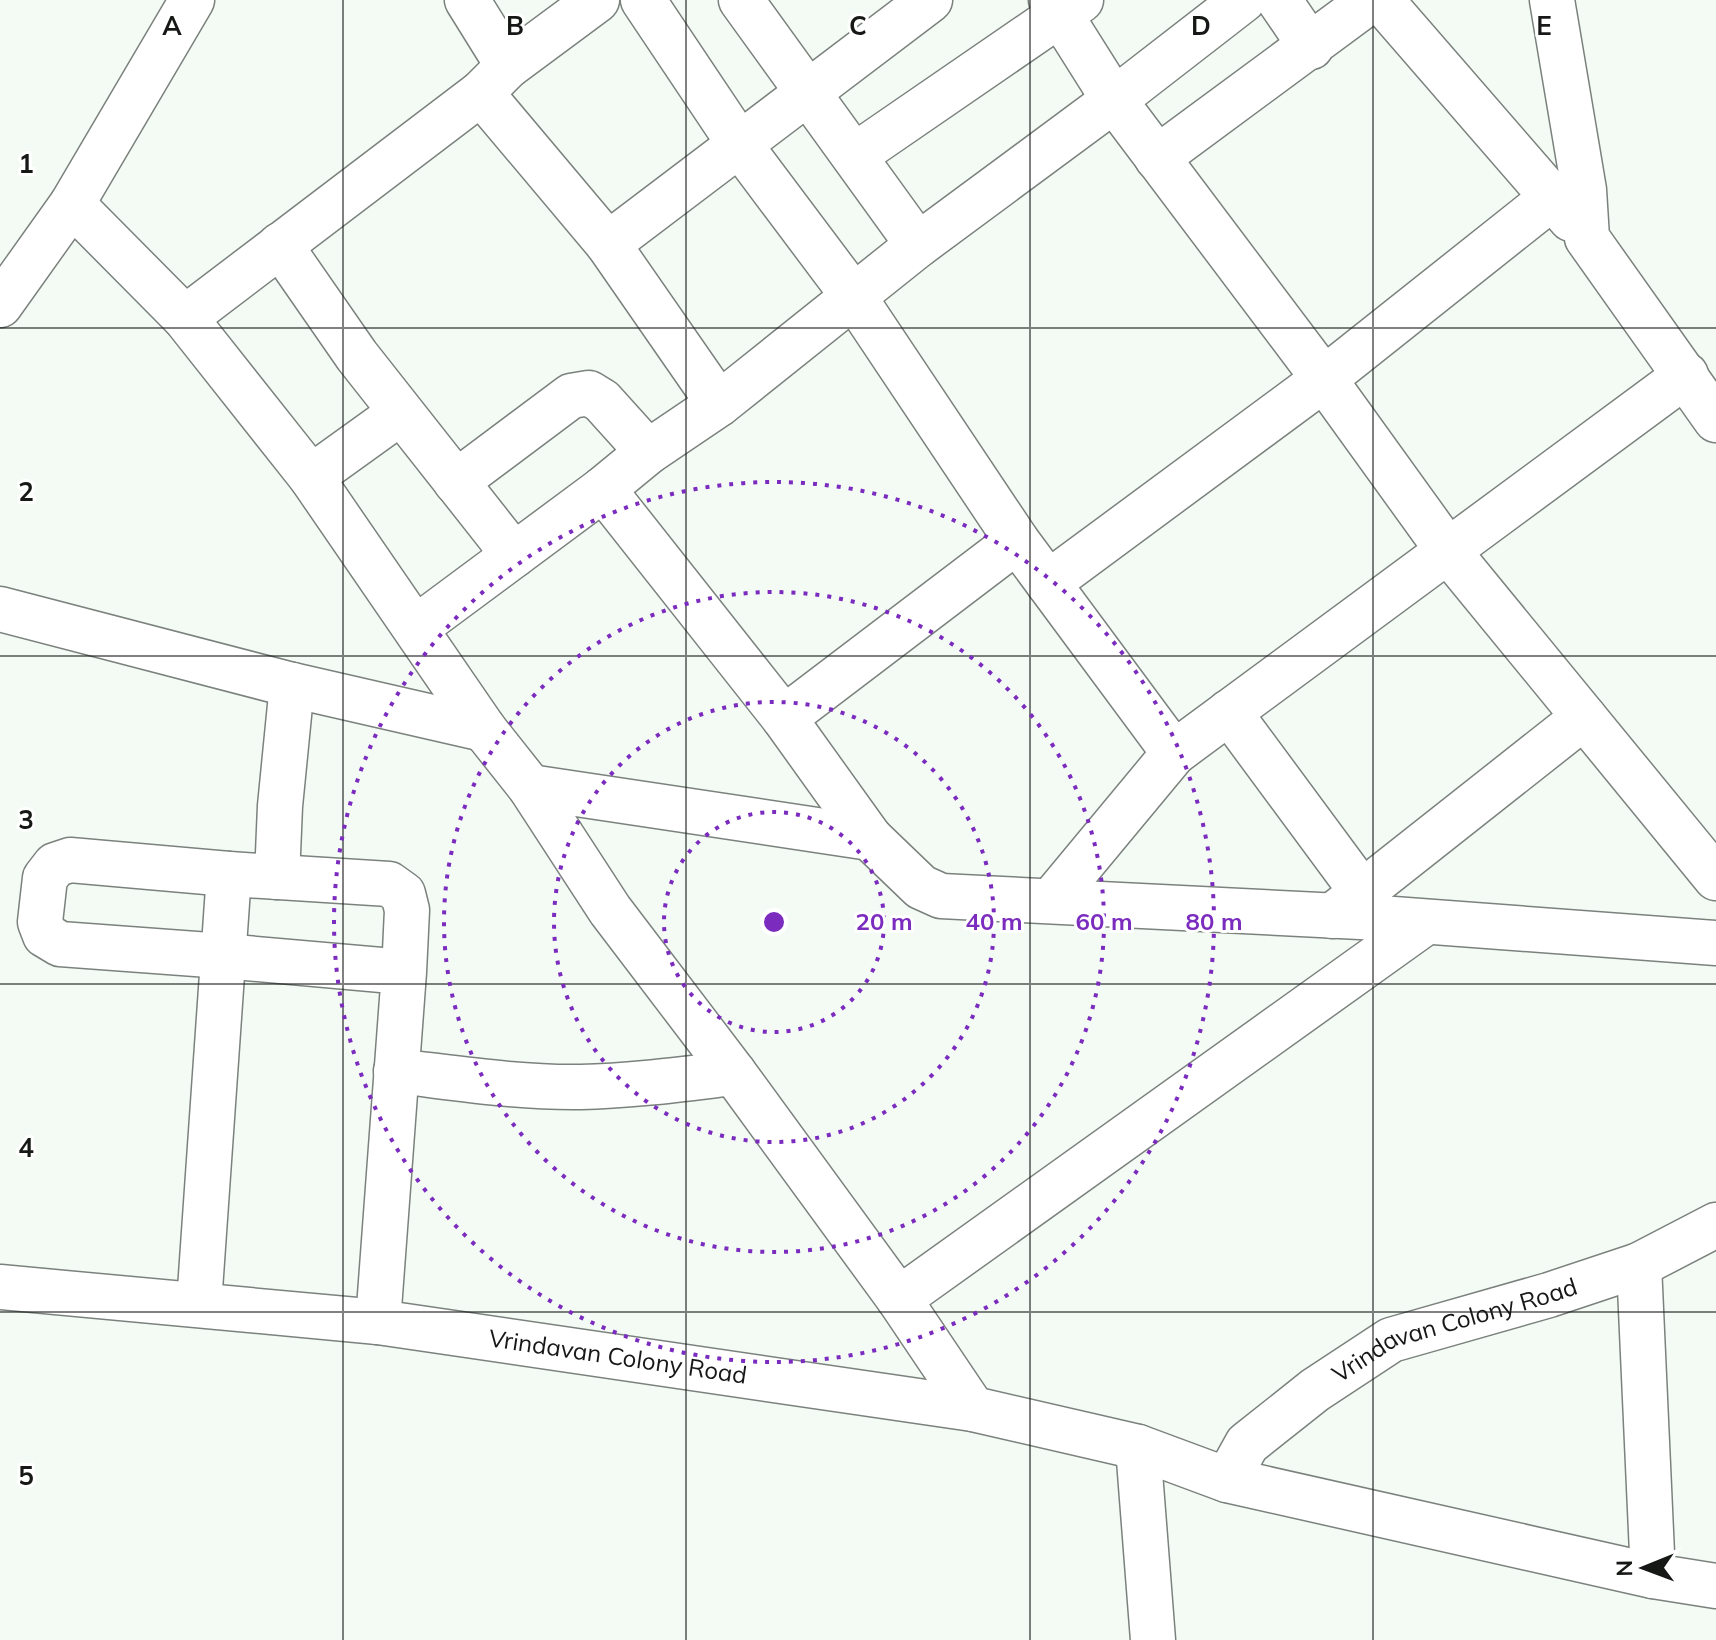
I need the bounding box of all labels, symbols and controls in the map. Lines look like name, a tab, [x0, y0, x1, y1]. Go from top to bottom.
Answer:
text: A	[162, 9, 182, 42]
text: B	[506, 9, 524, 42]
text: C	[849, 9, 867, 42]
text: D	[1191, 9, 1211, 42]
text: E	[1536, 9, 1552, 42]
text: 1	[18, 147, 34, 180]
text: 2	[18, 475, 34, 508]
text: 3	[18, 803, 34, 836]
text: 20 m	[856, 906, 912, 936]
text: 40 m	[966, 906, 1022, 936]
text: 60 m	[1076, 906, 1132, 936]
text: 80 m	[1186, 906, 1242, 936]
centre of rings	[760, 908, 788, 936]
text: 4	[18, 1131, 34, 1164]
street label: Vrindavan Colony Road	[1326, 1271, 1581, 1389]
street label: Vrindavan Colony Road	[487, 1322, 749, 1390]
text: 5	[18, 1459, 34, 1492]
north arrow	[1604, 1528, 1684, 1608]
text: N	[1610, 1560, 1638, 1577]

